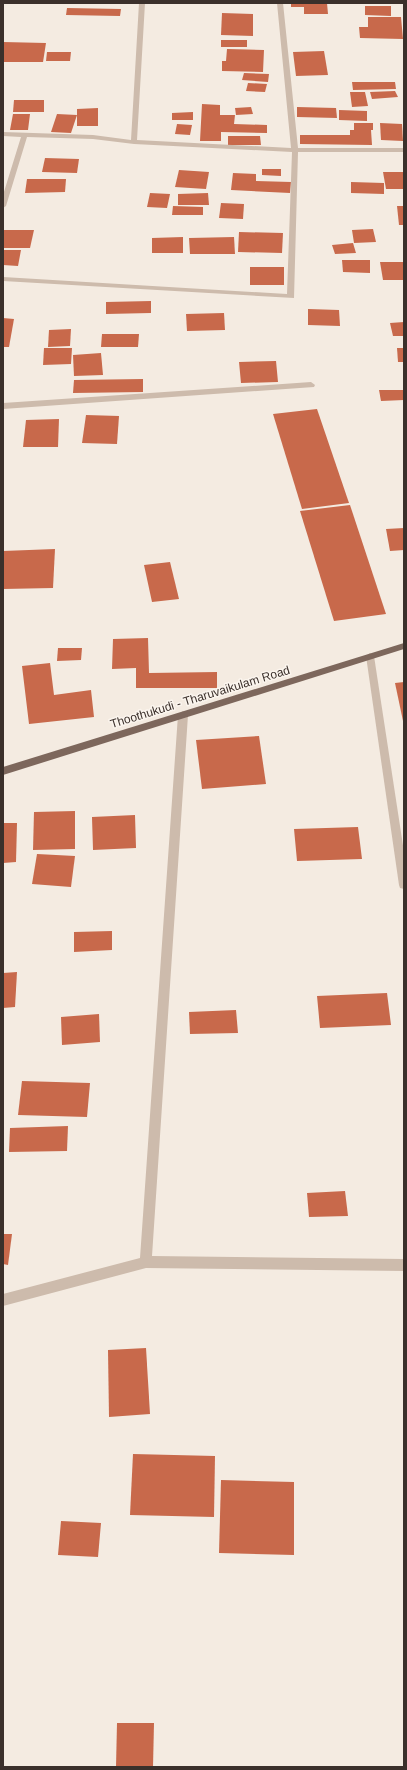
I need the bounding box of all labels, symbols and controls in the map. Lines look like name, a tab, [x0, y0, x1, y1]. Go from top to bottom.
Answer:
street label: Thoothukudi - Tharuvaikulam Road	[108, 663, 292, 731]

